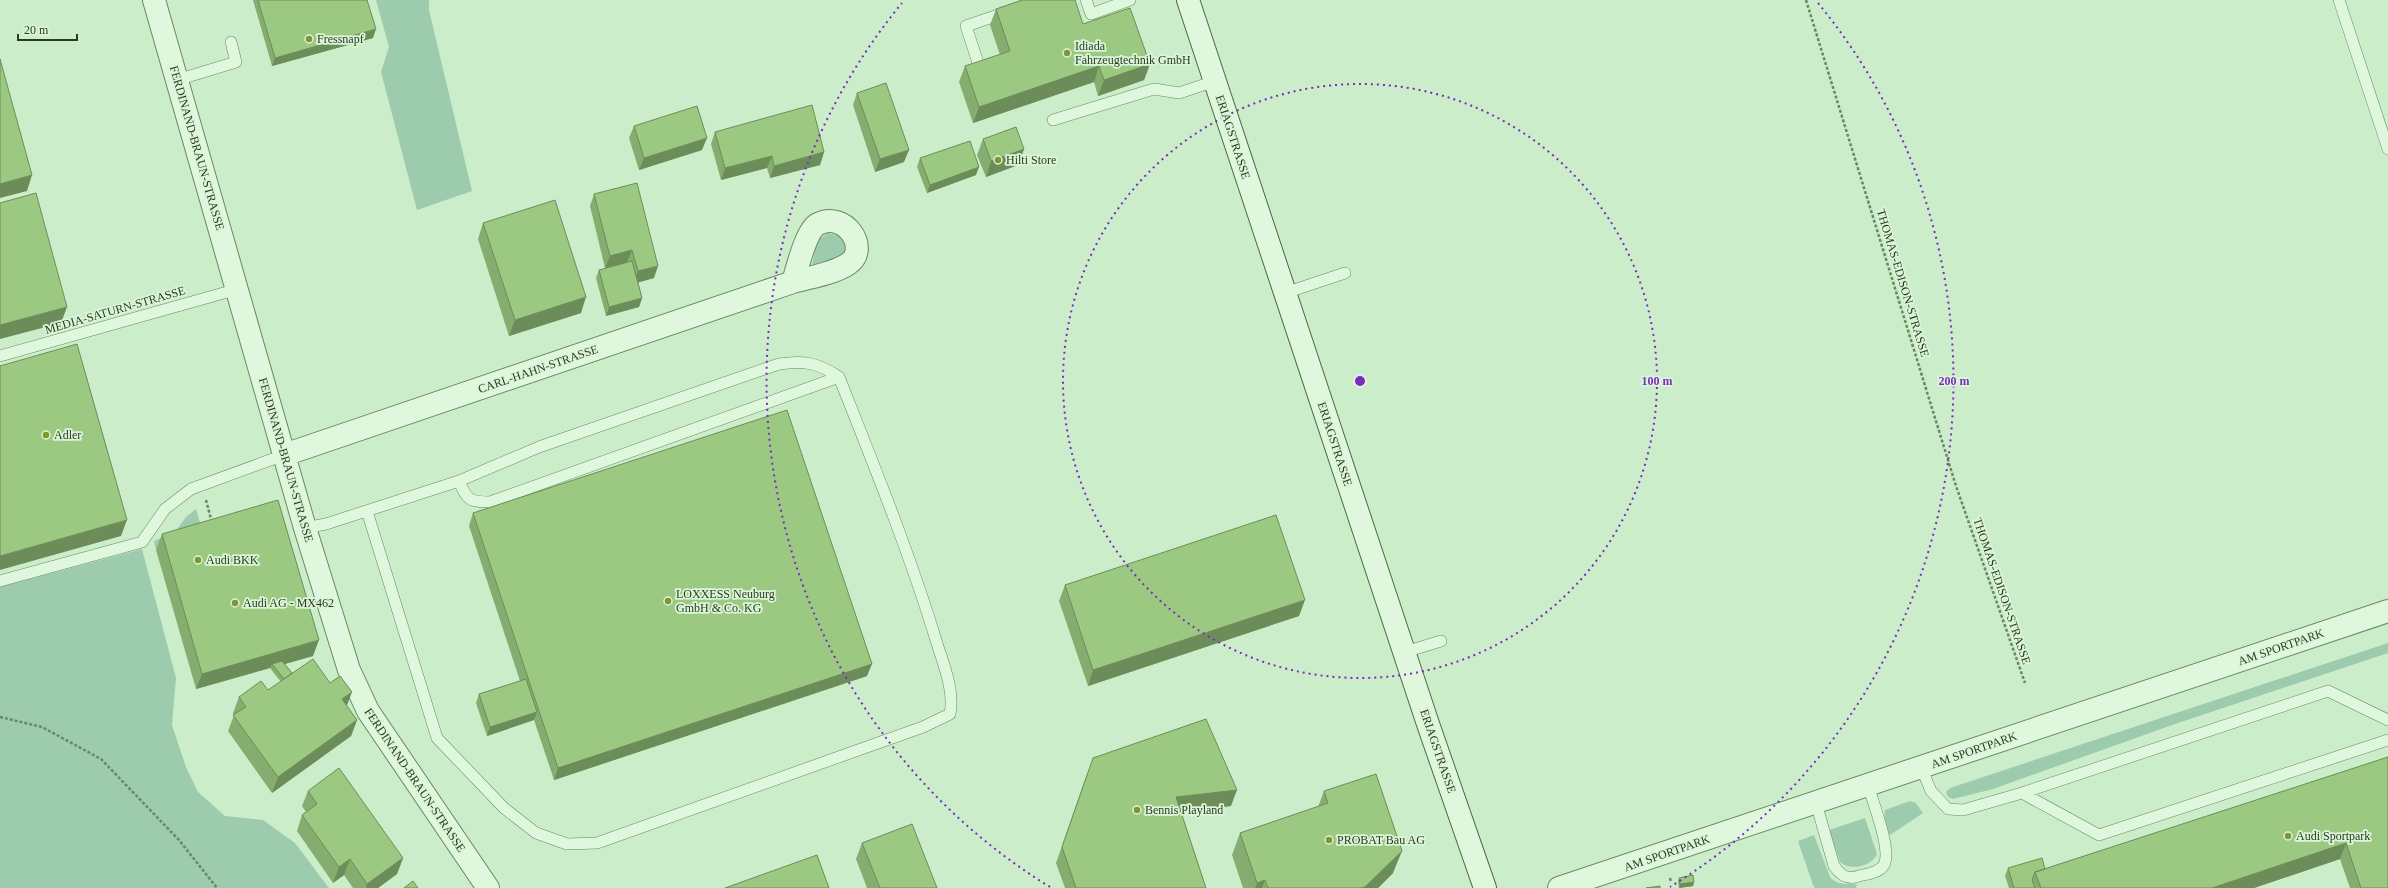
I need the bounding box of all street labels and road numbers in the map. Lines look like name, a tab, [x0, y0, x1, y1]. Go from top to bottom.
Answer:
street label: FERDINAND-BRAUN-STRASSE	[167, 64, 227, 232]
street label: ERIAGSTRASSE	[1213, 93, 1253, 181]
street label: THOMAS-EDISON-STRASSE	[1874, 207, 1932, 359]
street label: MEDIA-SATURN-STRASSE	[43, 283, 187, 337]
street label: CARL-HAHN-STRASSE	[476, 342, 600, 396]
street label: FERDINAND-BRAUN-STRASSE	[256, 376, 316, 544]
street label: ERIAGSTRASSE	[1315, 400, 1355, 488]
street label: THOMAS-EDISON-STRASSE	[1970, 516, 2034, 666]
street label: AM SPORTPARK	[2236, 626, 2326, 668]
street label: FERDINAND-BRAUN-STRASSE	[361, 705, 469, 855]
street label: ERIAGSTRASSE	[1417, 707, 1459, 795]
street label: AM SPORTPARK	[1929, 729, 2019, 771]
street label: AM SPORTPARK	[1622, 832, 1712, 874]

